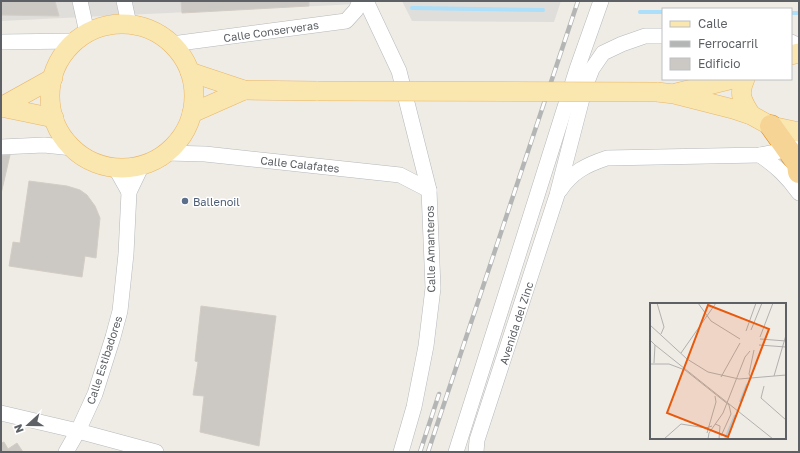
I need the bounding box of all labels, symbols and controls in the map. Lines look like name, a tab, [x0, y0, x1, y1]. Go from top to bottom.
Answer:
legend	[662, 8, 792, 80]
text: Calle	[698, 16, 728, 31]
street label: Calle Conserveras	[223, 18, 320, 44]
text: Ferrocarril	[698, 36, 758, 51]
text: Edificio	[698, 56, 740, 71]
street label: Calle Calafates	[260, 153, 340, 175]
place label: Ballenoil	[193, 195, 240, 208]
marker: Ballenoil	[180, 196, 190, 206]
street label: Calle Amanteros	[423, 205, 437, 293]
street label: Avenida del Zinc	[496, 280, 536, 366]
inset map	[650, 303, 786, 439]
street label: Calle Estibadores	[84, 314, 125, 406]
north arrow	[8, 405, 48, 445]
text: N	[11, 423, 26, 435]

